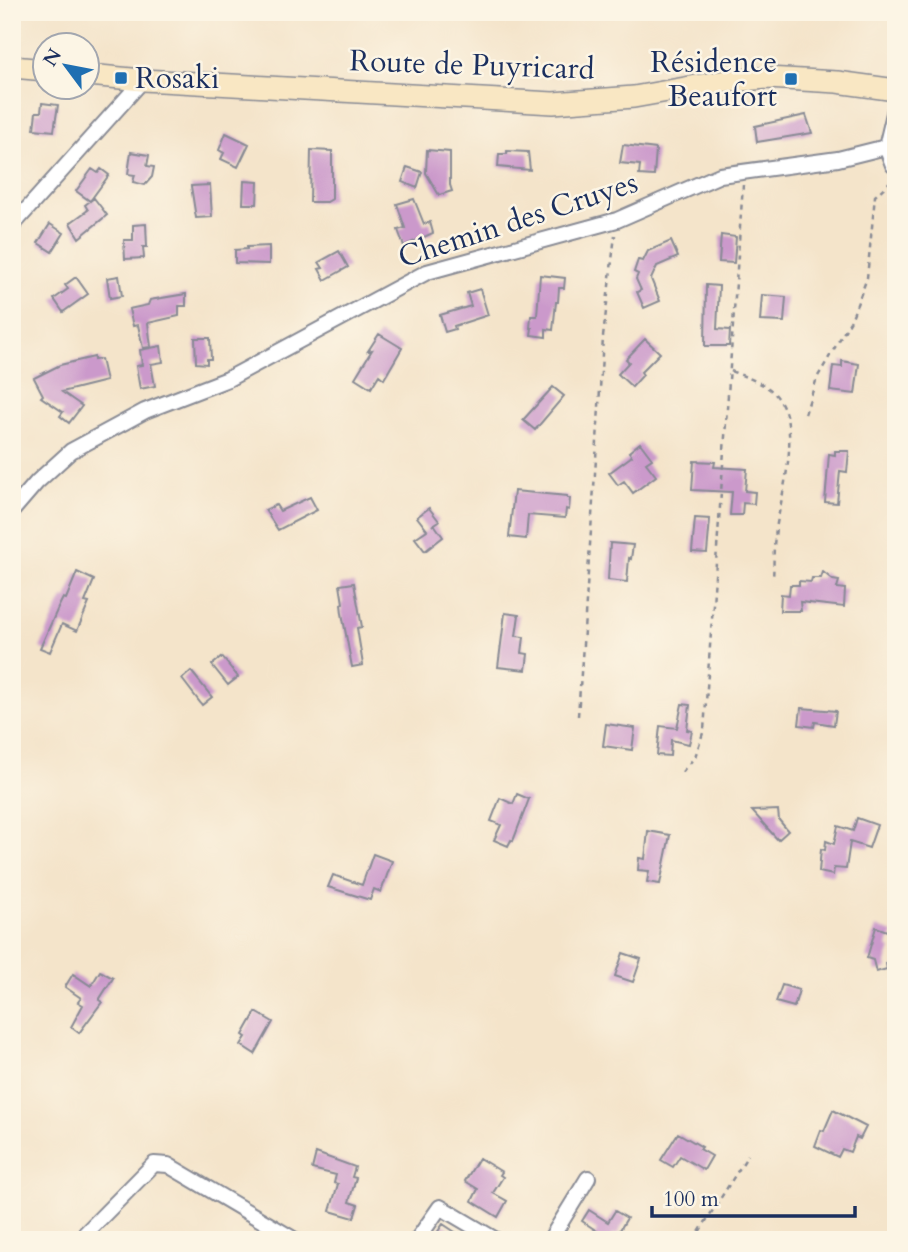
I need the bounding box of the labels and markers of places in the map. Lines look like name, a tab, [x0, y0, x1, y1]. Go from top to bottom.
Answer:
place label: Résidence Beaufort	[650, 42, 778, 117]
place label: Rosaki	[135, 58, 220, 99]
marker: Rosaki	[113, 70, 129, 86]
marker: Résidence Beaufort	[783, 71, 799, 87]

